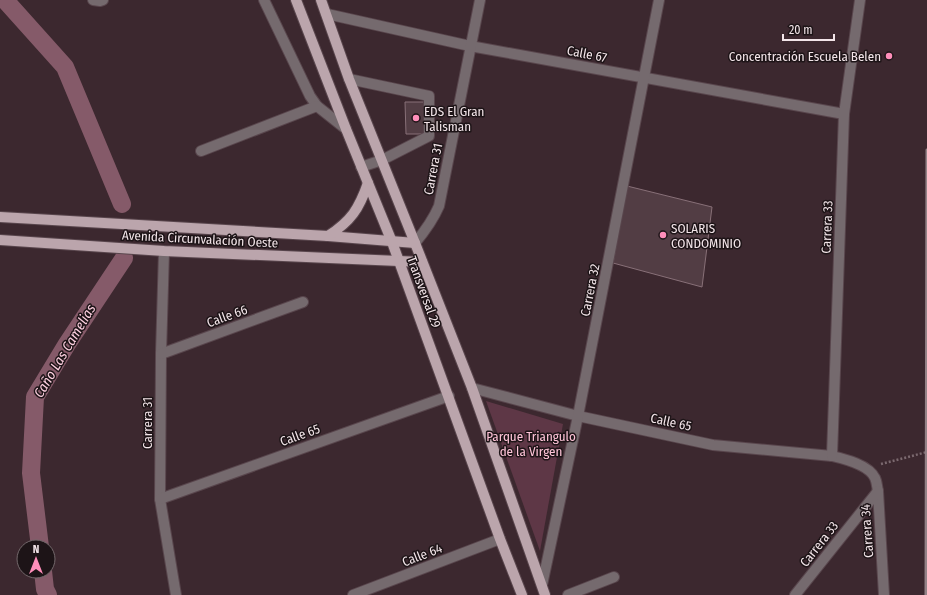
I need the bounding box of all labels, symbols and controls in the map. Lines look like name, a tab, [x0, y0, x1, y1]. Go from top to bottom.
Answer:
scale bar	[783, 16, 834, 42]
text: 20 m	[789, 23, 813, 37]
street label: Calle 67	[566, 43, 608, 65]
place label: Concentración Escuela Belen	[729, 49, 881, 64]
marker: Concentración Escuela Belen	[884, 51, 894, 61]
place label: EDS El Gran Talisman	[424, 104, 484, 134]
marker: EDS El Gran Talisman	[411, 113, 421, 123]
street label: Carrera 31	[421, 142, 445, 196]
street label: Carrera 33	[819, 200, 835, 254]
place label: SOLARIS CONDOMINIO	[671, 221, 741, 251]
street label: Avenida Circunvalación Oeste	[122, 227, 278, 251]
marker: SOLARIS CONDOMINIO	[658, 230, 668, 240]
street label: Transversal 29	[404, 254, 444, 330]
street label: Carrera 32	[578, 262, 602, 317]
water label: Caño Las Camelias	[30, 301, 100, 401]
street label: Calle 66	[205, 302, 249, 330]
street label: Carrera 31	[140, 397, 155, 449]
street label: Calle 65	[649, 410, 693, 434]
street label: Calle 65	[278, 421, 322, 449]
park label: Parque Triangulo de la Virgen	[486, 429, 576, 459]
street label: Carrera 34	[858, 504, 876, 558]
street label: Carrera 33	[797, 518, 841, 570]
north arrow	[16, 539, 56, 579]
street label: Calle 64	[400, 541, 444, 569]
text: N	[33, 543, 39, 556]

